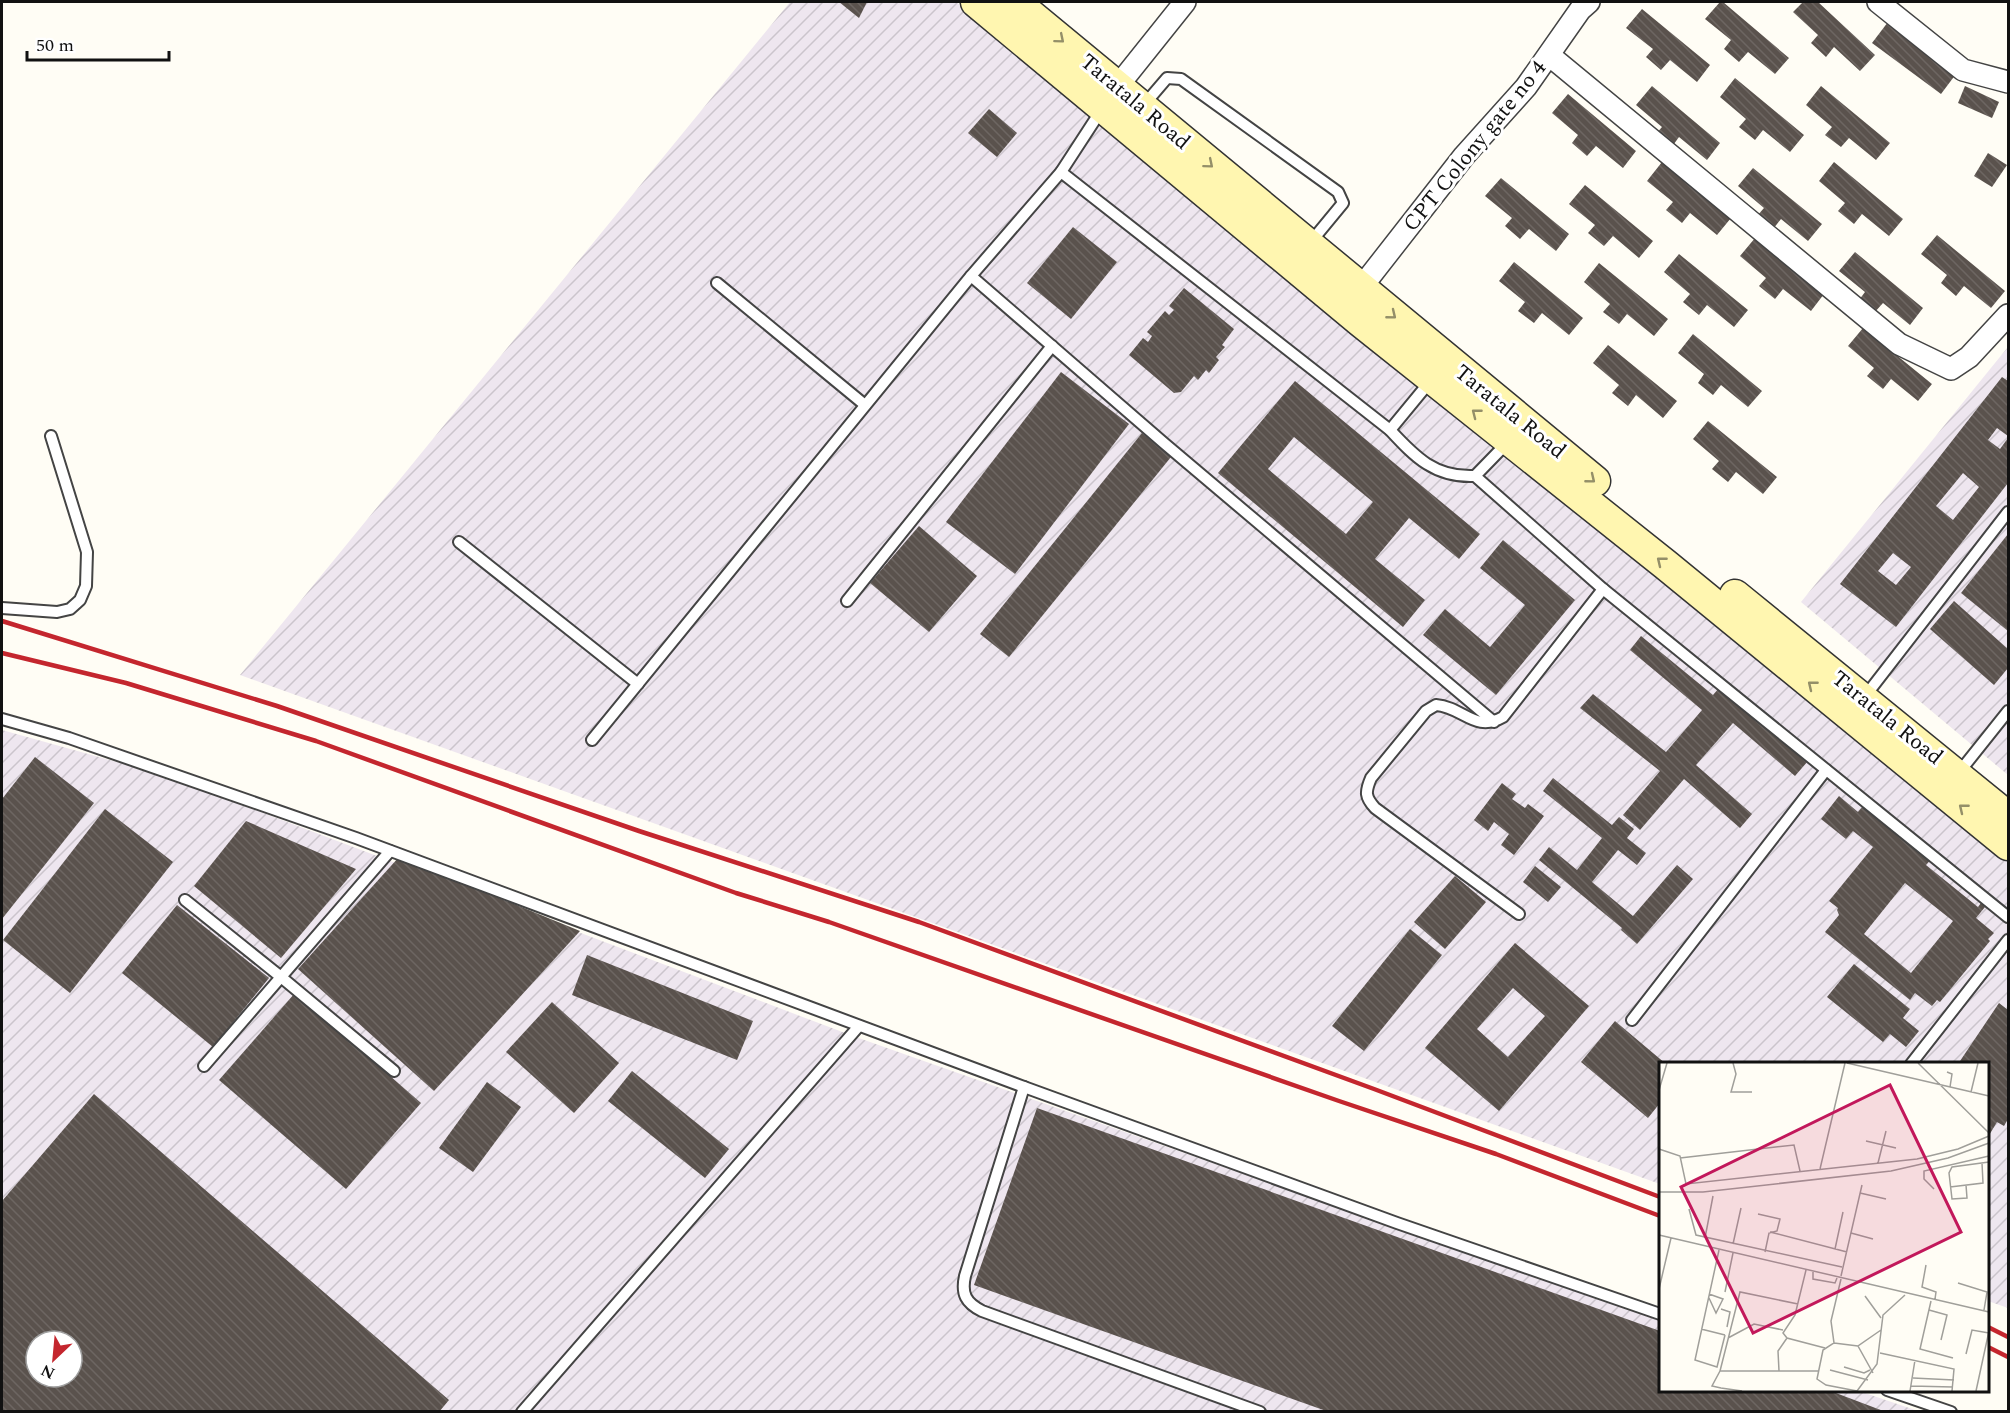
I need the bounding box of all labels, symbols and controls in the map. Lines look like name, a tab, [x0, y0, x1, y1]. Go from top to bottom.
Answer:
scale bar	[27, 24, 170, 62]
text: 50 m	[36, 32, 74, 59]
one-way arrow	[1053, 32, 1064, 43]
street label: Taratala Road	[1073, 46, 1197, 158]
street label: CPT Colony gate no 4	[1395, 53, 1555, 239]
one-way arrow	[1203, 156, 1214, 167]
one-way arrow	[1385, 308, 1396, 319]
street label: Taratala Road	[1447, 357, 1573, 467]
one-way arrow	[1472, 410, 1483, 421]
one-way arrow	[1584, 471, 1595, 482]
one-way arrow	[1657, 557, 1668, 568]
street label: Taratala Road	[1824, 663, 1950, 773]
one-way arrow	[1808, 681, 1819, 692]
one-way arrow	[1959, 804, 1970, 815]
inset map	[1659, 1062, 1989, 1392]
north arrow	[24, 1329, 84, 1389]
text: N	[37, 1358, 59, 1385]

